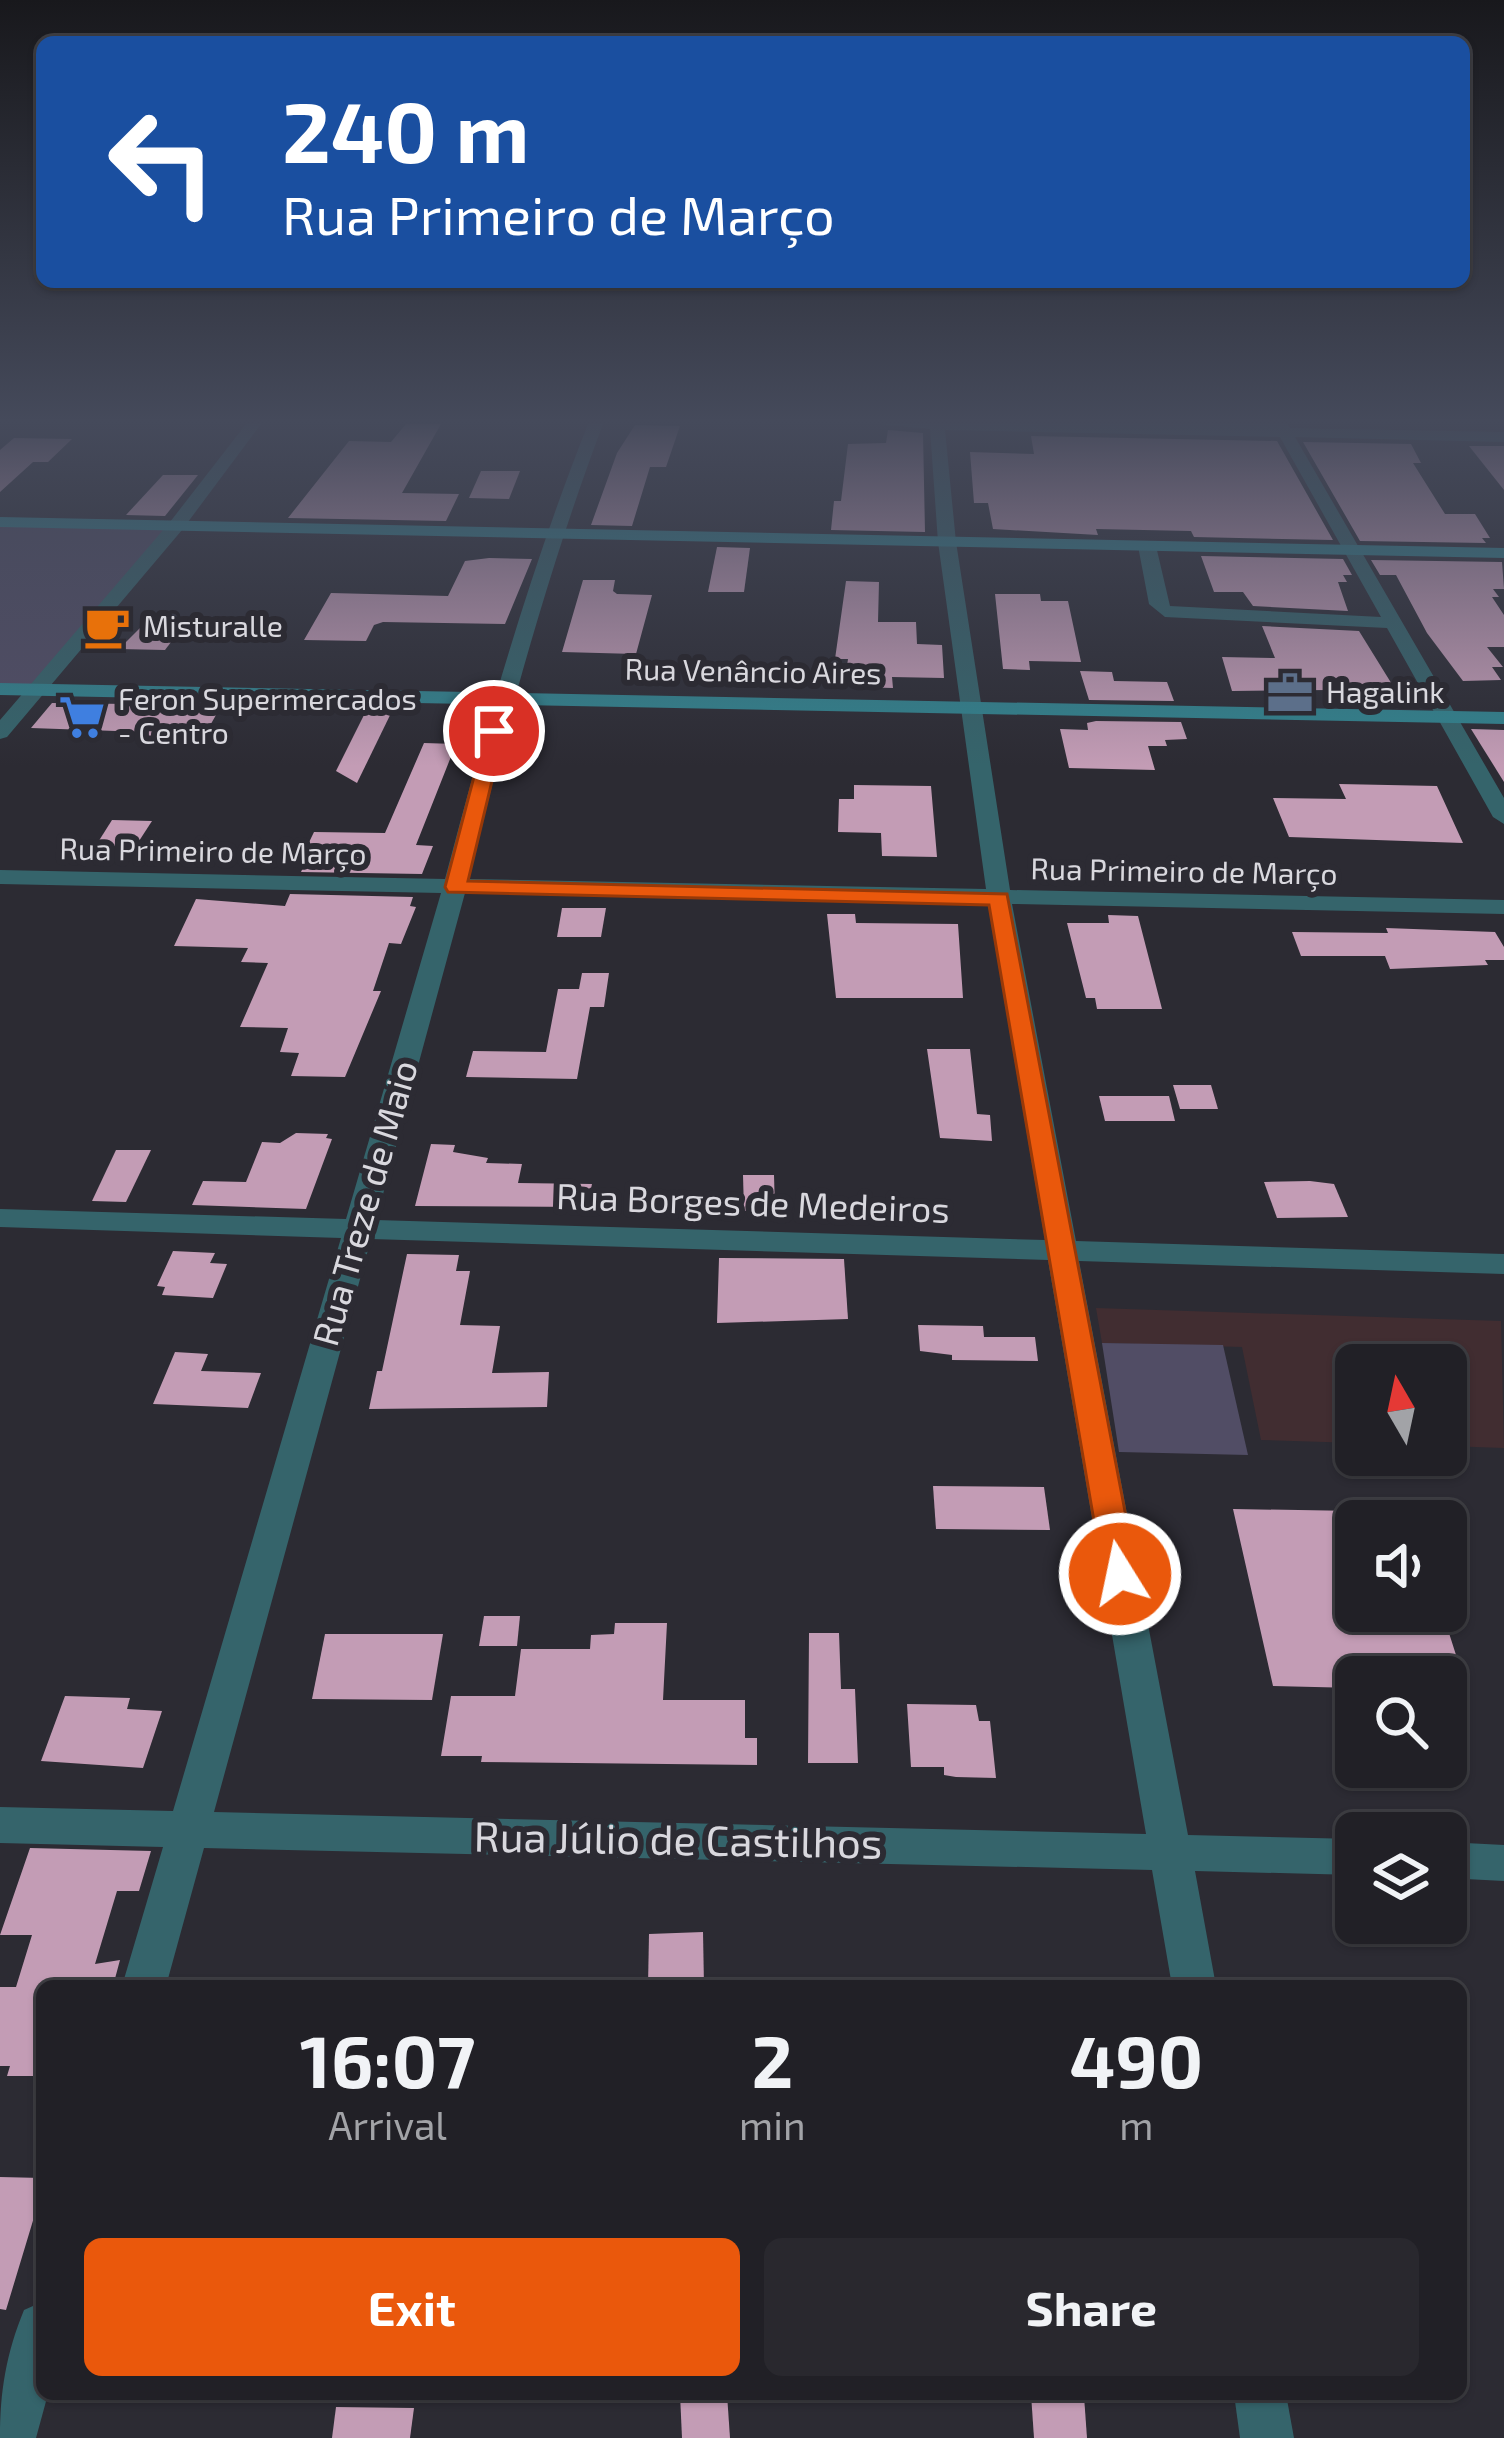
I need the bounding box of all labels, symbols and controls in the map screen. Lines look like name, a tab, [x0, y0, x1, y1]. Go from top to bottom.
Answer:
text: 240 m	[282, 79, 529, 180]
icon: left	[84, 84, 240, 240]
text: Rua Primeiro de Março	[282, 181, 835, 246]
cafe icon: Misturalle	[82, 602, 132, 652]
place label: Misturalle	[143, 607, 283, 643]
street label: Rua Venâncio Aires	[624, 650, 882, 690]
office icon: Hagalink	[1265, 668, 1315, 718]
place label: Hagalink	[1326, 673, 1445, 709]
place label: Feron Supermercados - Centro	[118, 680, 417, 750]
pin	[443, 680, 545, 782]
supermarket icon: Feron Supermercados - Centro	[57, 692, 107, 742]
icon: arrive	[461, 698, 527, 764]
street label: Rua Primeiro de Março	[59, 829, 367, 872]
street label: Rua Primeiro de Março	[1030, 849, 1338, 892]
street label: Rua Treze de Maio	[302, 1055, 425, 1350]
street label: Rua Borges de Medeiros	[556, 1173, 951, 1230]
north arrow	[1335, 1344, 1467, 1476]
map controls	[1335, 1344, 1467, 1944]
button: sound	[1335, 1500, 1467, 1632]
position arrow	[1057, 1511, 1183, 1637]
button: search	[1335, 1656, 1467, 1788]
street label: Rua Júlio de Castilhos	[473, 1809, 883, 1867]
button: layers	[1335, 1812, 1467, 1944]
text: 16:07	[300, 2016, 475, 2102]
text: 2	[751, 2016, 793, 2102]
text: 490	[1069, 2016, 1203, 2102]
text: Arrival	[328, 2101, 447, 2148]
text: min	[739, 2101, 806, 2148]
text: m	[1119, 2101, 1153, 2148]
button: Exit	[84, 2238, 740, 2376]
button: Share	[764, 2238, 1419, 2376]

